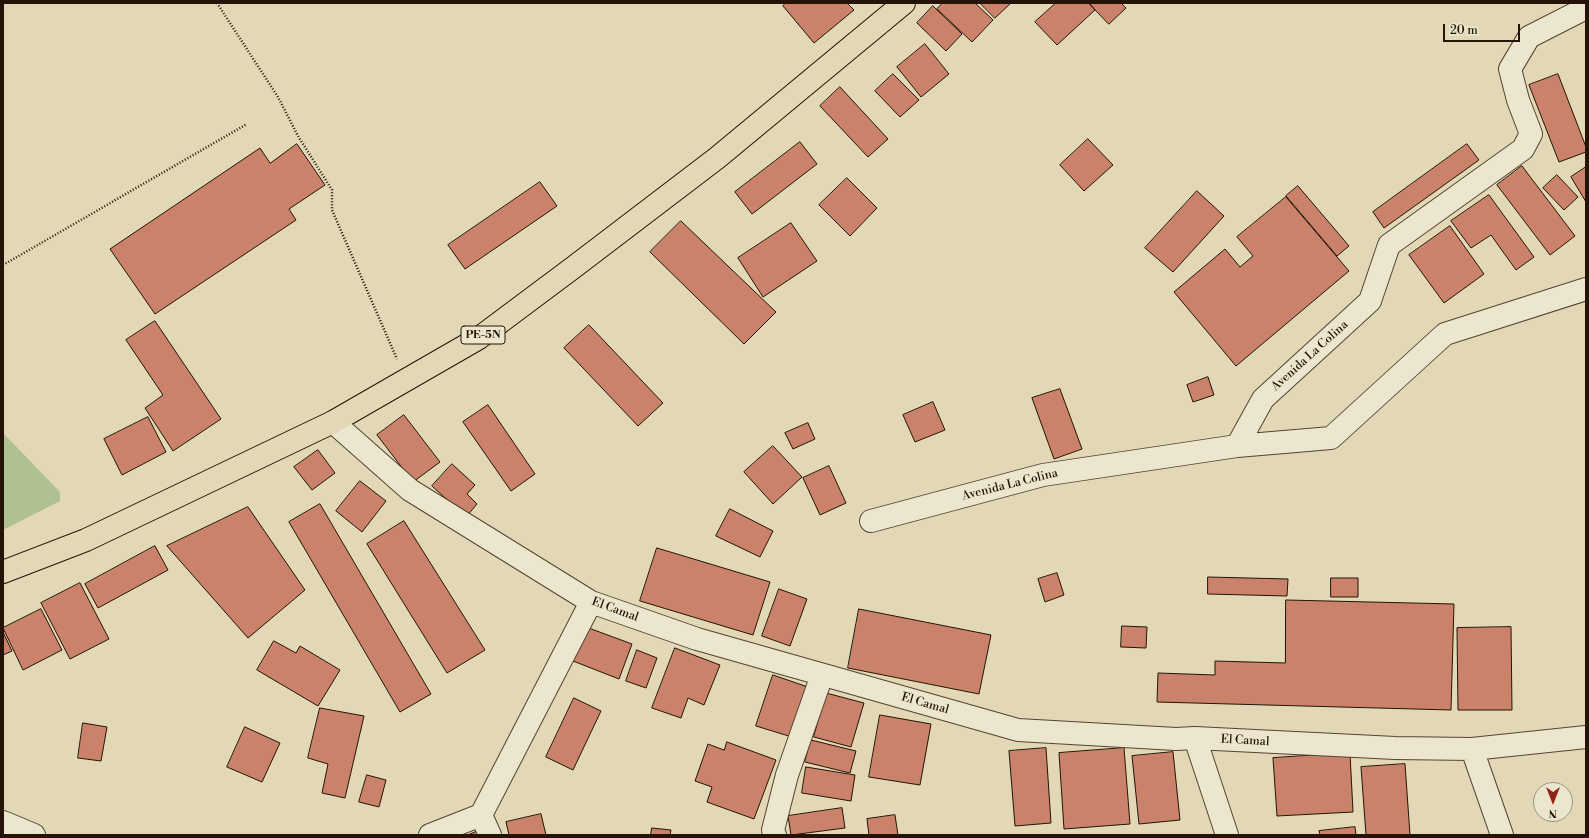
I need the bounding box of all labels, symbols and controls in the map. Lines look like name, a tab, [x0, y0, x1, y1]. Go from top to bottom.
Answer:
scale bar	[1445, 16, 1522, 42]
text: 20 m	[1450, 23, 1478, 38]
street label: Avenida La Colina	[1269, 318, 1351, 394]
road number: PE-5N	[461, 326, 505, 344]
street label: Avenida La Colina	[961, 466, 1059, 504]
street label: El Camal	[590, 595, 640, 625]
street label: El Camal	[900, 690, 950, 718]
street label: El Camal	[1220, 733, 1270, 749]
north arrow	[1533, 782, 1573, 822]
text: N	[1549, 806, 1557, 820]

